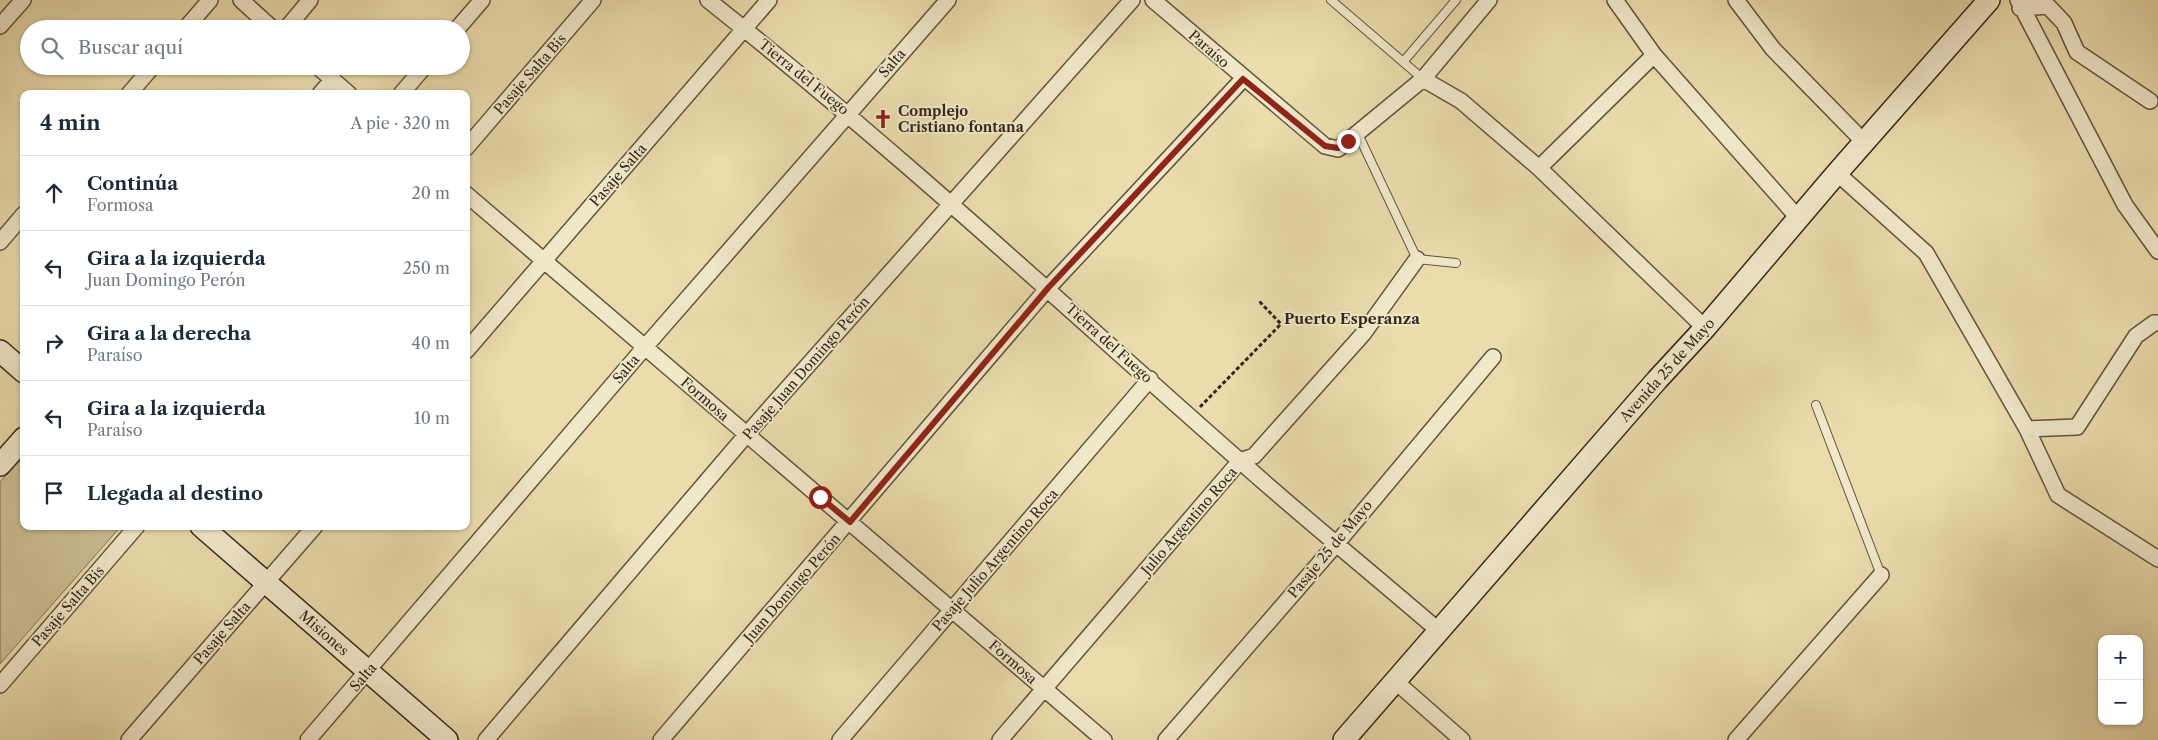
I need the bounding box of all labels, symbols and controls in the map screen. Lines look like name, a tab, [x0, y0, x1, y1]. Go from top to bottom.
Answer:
search box	[20, 20, 470, 75]
street label: Paraíso	[1185, 26, 1233, 72]
street label: Pasaje Salta Bis	[490, 30, 570, 118]
icon: search	[38, 34, 66, 62]
street label: Tierra del Fuego	[755, 35, 853, 119]
text: Buscar aquí	[78, 36, 183, 59]
street label: Salta	[875, 44, 910, 81]
place label: Complejo Cristiano fontana	[898, 102, 1025, 136]
church icon: Complejo Cristiano fontana	[872, 108, 894, 130]
text: 4 min	[40, 110, 101, 135]
text: A pie · 320 m	[350, 113, 450, 133]
route end	[1337, 130, 1360, 153]
street label: Pasaje Salta	[586, 139, 651, 210]
text: Continúa	[87, 172, 178, 195]
icon: ahead	[40, 179, 68, 207]
text: 20 m	[411, 183, 450, 203]
text: Formosa	[87, 195, 153, 215]
text: Gira a la izquierda	[87, 247, 266, 270]
icon: left	[40, 254, 68, 282]
text: 250 m	[403, 258, 450, 278]
text: Juan Domingo Perón	[87, 270, 246, 290]
street label: Pasaje Juan Domingo Perón	[739, 292, 873, 443]
street label: Tierra del Fuego	[1062, 299, 1156, 387]
district label: Puerto Esperanza	[1284, 309, 1420, 328]
street label: Avenida 25 de Mayo	[1615, 314, 1718, 426]
text: Gira a la derecha	[87, 322, 251, 345]
icon: right	[40, 329, 68, 357]
text: 40 m	[411, 333, 450, 353]
text: Paraíso	[87, 345, 143, 365]
street label: Salta	[609, 350, 644, 387]
street label: Formosa	[677, 373, 733, 425]
text: Gira a la izquierda	[87, 397, 266, 420]
icon: left	[40, 404, 68, 432]
text: 10 m	[414, 408, 450, 428]
text: Paraíso	[87, 420, 143, 440]
street label: Julio Argentino Roca	[1136, 463, 1241, 580]
icon: arrive	[40, 479, 68, 507]
text: Llegada al destino	[87, 482, 263, 505]
street label: Pasaje Julio Argentino Roca	[928, 485, 1062, 635]
route start	[809, 486, 832, 509]
street label: Pasaje 25 de Mayo	[1284, 496, 1376, 602]
street label: Juan Domingo Perón	[738, 530, 844, 648]
street label: Pasaje Salta Bis	[28, 562, 108, 650]
street label: Pasaje Salta	[190, 597, 255, 668]
street label: Misiones	[295, 607, 353, 659]
map controls	[2098, 635, 2143, 725]
button: +	[2098, 635, 2143, 680]
street label: Formosa	[985, 636, 1041, 688]
street label: Salta	[346, 658, 381, 695]
button: −	[2098, 680, 2143, 725]

